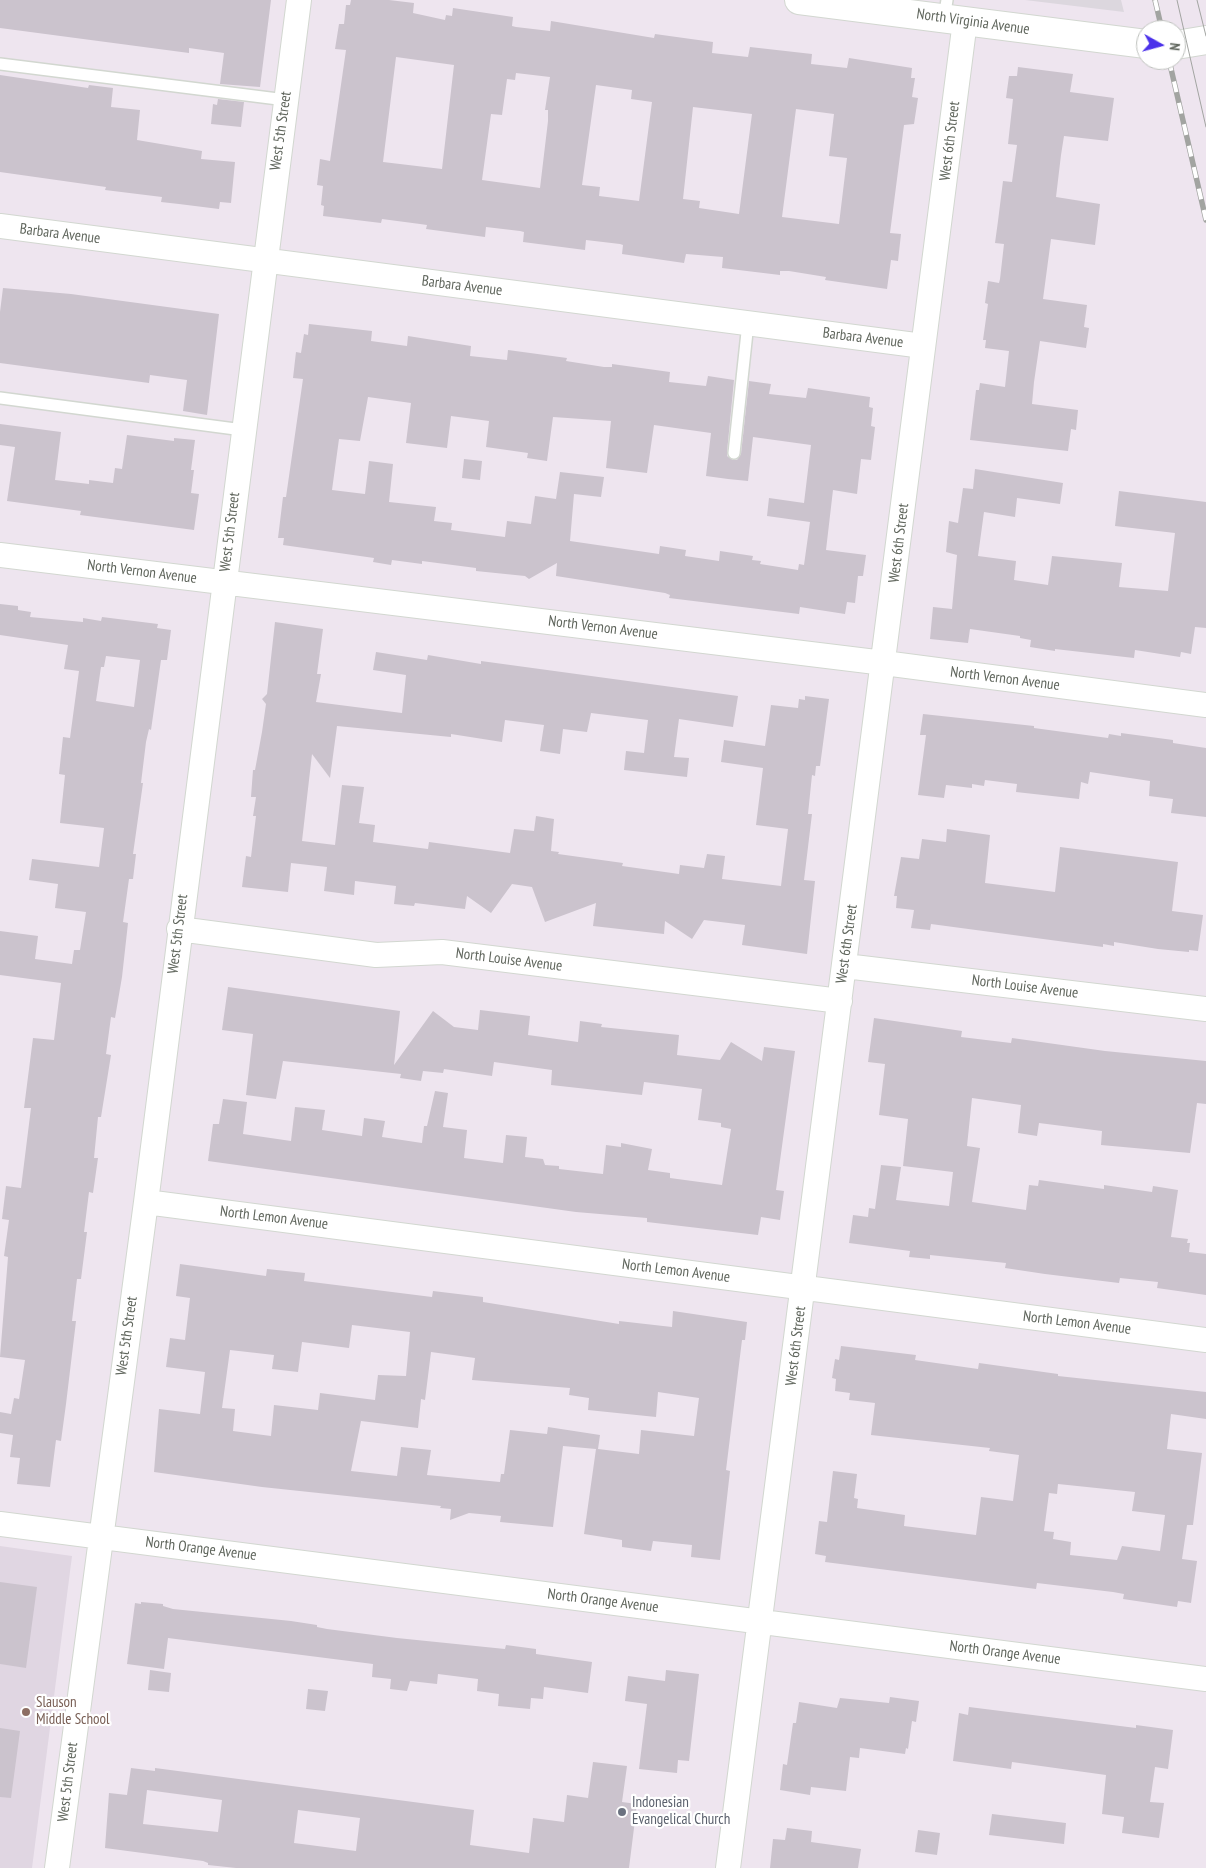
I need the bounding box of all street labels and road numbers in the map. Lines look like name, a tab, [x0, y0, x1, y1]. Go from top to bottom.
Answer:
street label: North Virginia Avenue	[915, 5, 1031, 39]
street label: West 5th Street	[267, 90, 295, 172]
street label: West 6th Street	[936, 100, 964, 182]
street label: Barbara Avenue	[19, 220, 101, 248]
street label: Barbara Avenue	[421, 272, 503, 300]
street label: Barbara Avenue	[822, 324, 904, 352]
street label: West 5th Street	[216, 491, 244, 573]
street label: West 6th Street	[885, 502, 913, 584]
street label: North Vernon Avenue	[86, 556, 198, 588]
street label: North Vernon Avenue	[547, 612, 659, 644]
street label: North Vernon Avenue	[949, 663, 1061, 695]
street label: West 5th Street	[164, 893, 192, 975]
street label: West 6th Street	[833, 903, 861, 985]
street label: North Louise Avenue	[455, 945, 563, 975]
street label: North Louise Avenue	[971, 972, 1079, 1002]
street label: North Lemon Avenue	[219, 1202, 329, 1234]
street label: North Lemon Avenue	[621, 1255, 731, 1287]
street label: West 5th Street	[113, 1295, 141, 1377]
street label: West 6th Street	[782, 1305, 810, 1387]
street label: North Lemon Avenue	[1022, 1307, 1132, 1339]
street label: North Orange Avenue	[144, 1533, 258, 1565]
street label: North Orange Avenue	[546, 1585, 660, 1617]
street label: North Orange Avenue	[948, 1637, 1062, 1669]
street label: West 5th Street	[54, 1741, 82, 1823]

